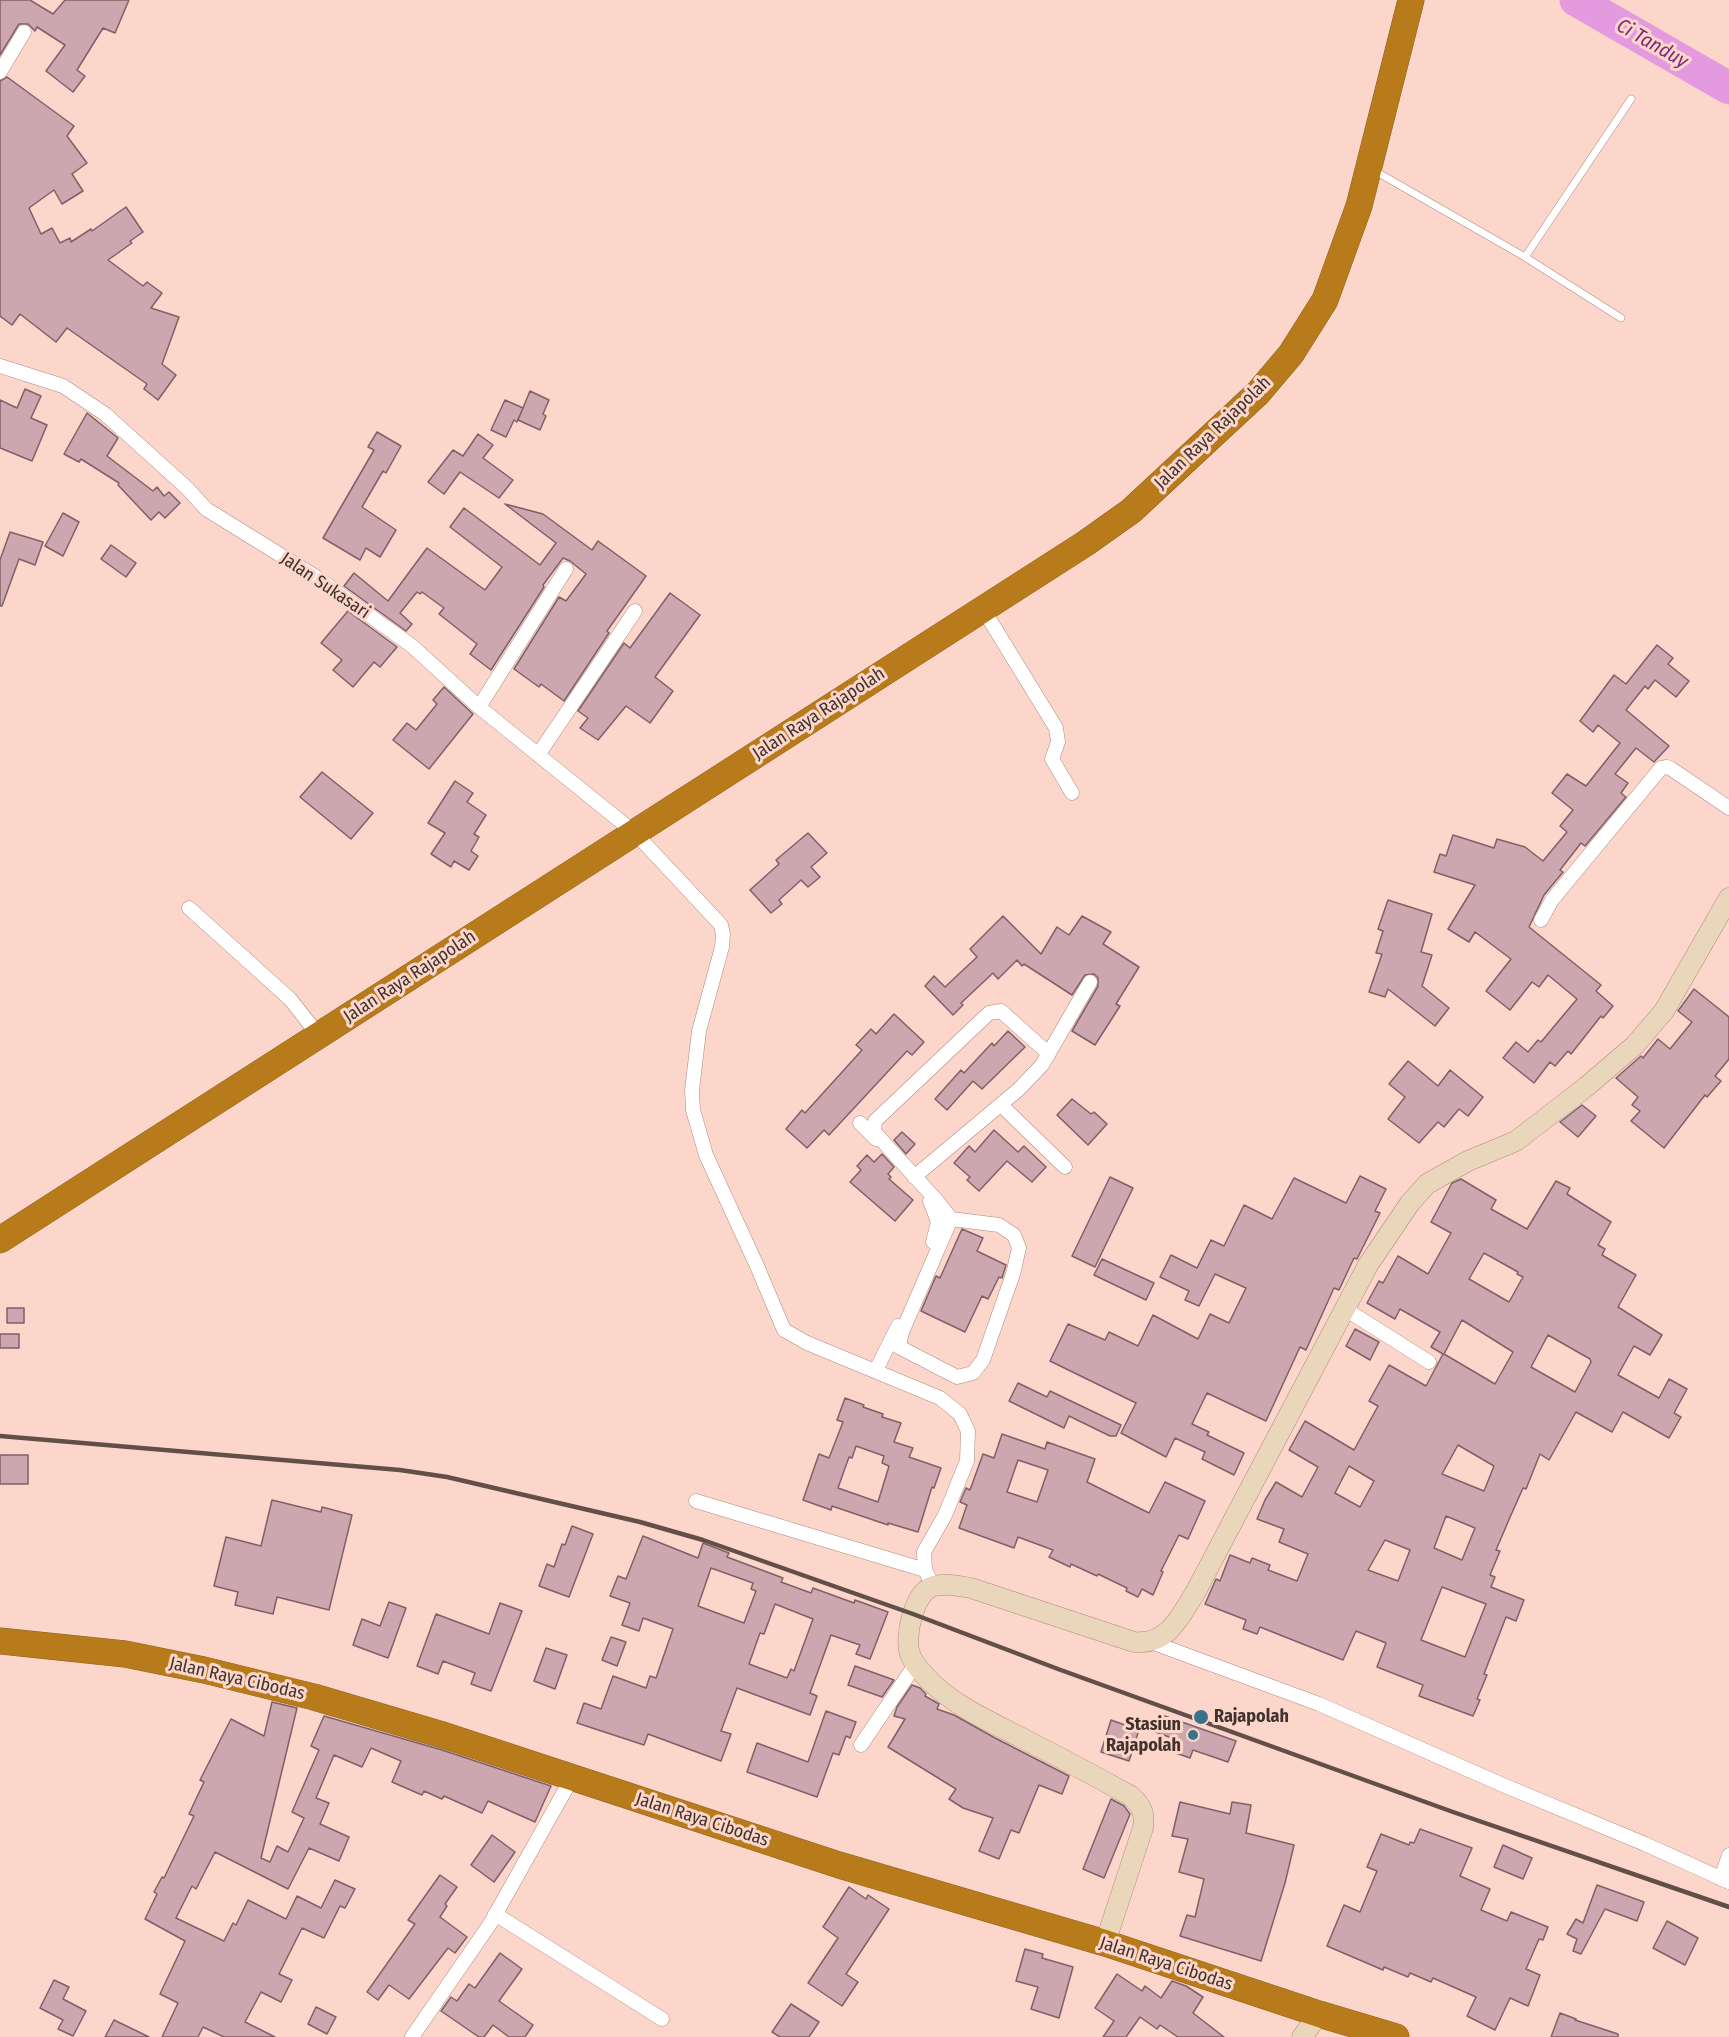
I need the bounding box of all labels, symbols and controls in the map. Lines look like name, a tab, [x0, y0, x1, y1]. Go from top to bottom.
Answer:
water label: Ci Tanduy	[1612, 14, 1692, 74]
street label: Jalan Raya Rajapolah	[1150, 372, 1276, 494]
street label: Jalan Sukasari	[276, 548, 374, 624]
street label: Jalan Raya Rajapolah	[749, 663, 889, 765]
street label: Jalan Raya Rajapolah	[340, 926, 480, 1028]
street label: Jalan Raya Cibodas	[167, 1653, 307, 1705]
place label: Rajapolah	[1214, 1706, 1289, 1728]
marker: Rajapolah	[1192, 1708, 1210, 1726]
place label: Stasiun Rajapolah	[1106, 1714, 1181, 1756]
marker: Stasiun Rajapolah	[1186, 1728, 1200, 1742]
street label: Jalan Raya Cibodas	[633, 1788, 771, 1852]
street label: Jalan Raya Cibodas	[1097, 1932, 1235, 1996]

